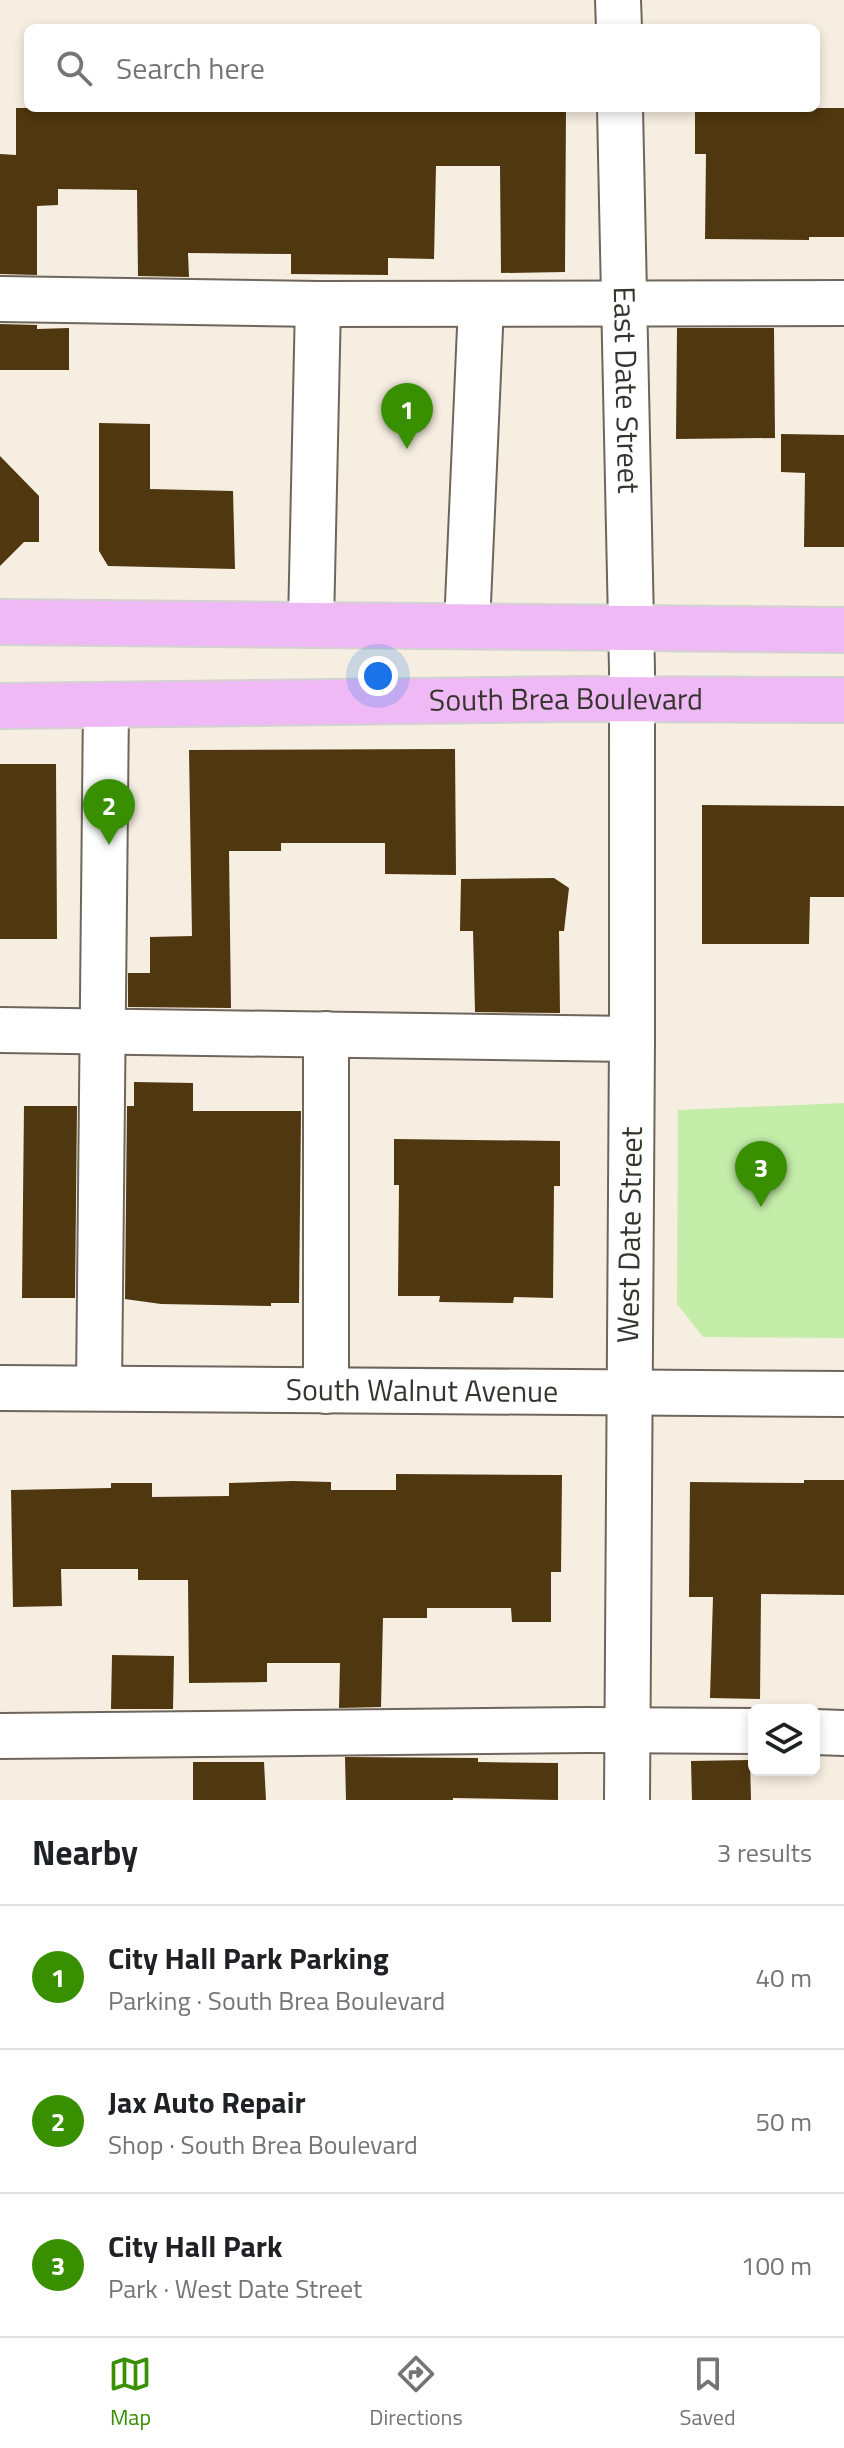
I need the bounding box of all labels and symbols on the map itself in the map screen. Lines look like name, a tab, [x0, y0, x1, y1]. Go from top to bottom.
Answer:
street label: East Date Street	[602, 286, 652, 494]
pin: 1	[381, 383, 433, 449]
your location	[358, 656, 398, 696]
street label: South Brea Boulevard	[429, 675, 703, 723]
pin: 2	[83, 779, 135, 845]
street label: West Date Street	[604, 1126, 654, 1343]
pin: 3	[735, 1141, 787, 1207]
street label: South Walnut Avenue	[286, 1366, 558, 1414]

